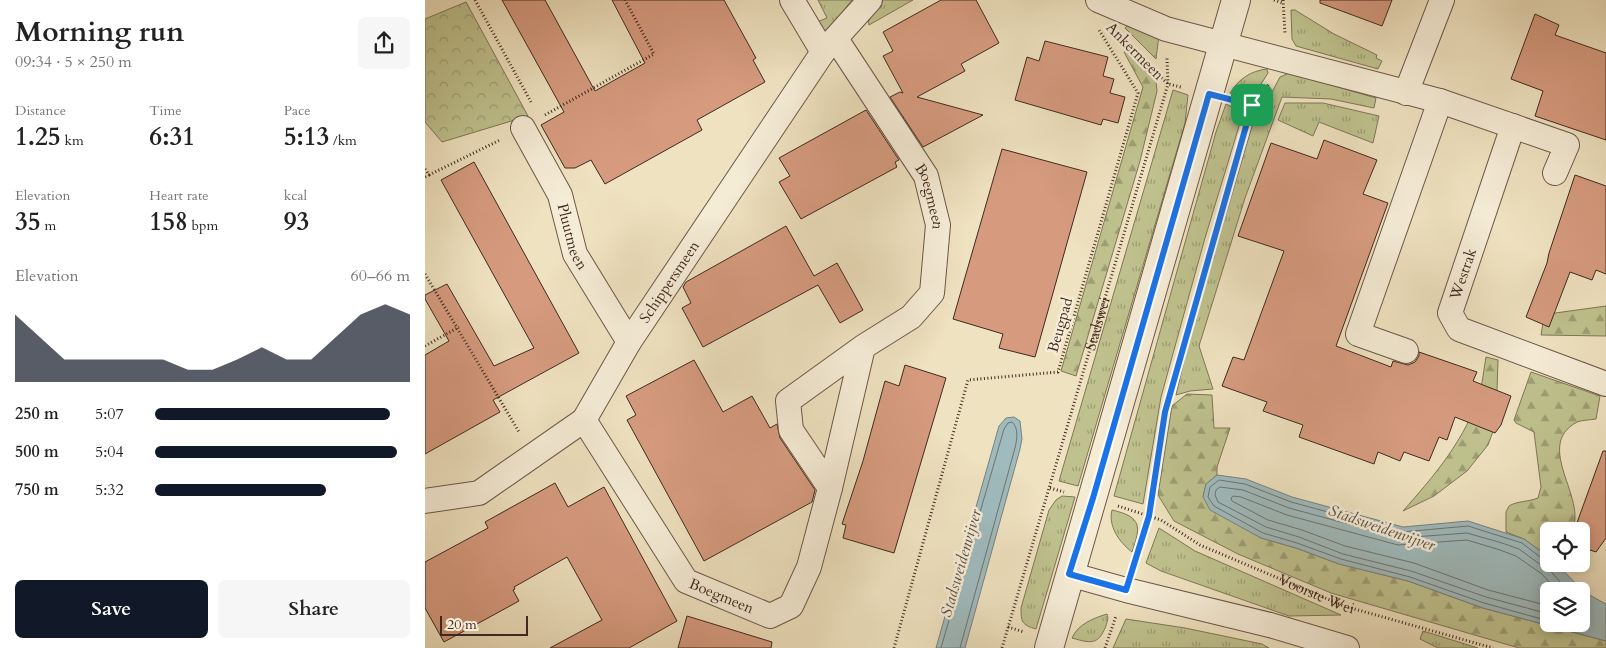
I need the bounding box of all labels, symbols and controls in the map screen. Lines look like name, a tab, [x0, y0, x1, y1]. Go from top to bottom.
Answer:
text: Morning run	[15, 13, 184, 51]
button: share	[358, 17, 410, 69]
street label: Ankermeen	[1102, 18, 1169, 85]
text: 09:34 · 5 × 250 m	[15, 51, 132, 73]
pin	[1231, 84, 1273, 126]
icon: arrive	[1238, 91, 1266, 119]
text: Distance	[15, 101, 66, 120]
text: Time	[149, 101, 182, 120]
text: Pace	[284, 101, 311, 120]
text: 1.25	[15, 120, 61, 154]
text: 6:31	[149, 120, 195, 154]
text: 5:13	[284, 120, 329, 154]
text: km	[61, 131, 84, 150]
text: /km	[329, 131, 357, 150]
street label: Boegmeen	[910, 160, 948, 231]
text: Elevation	[15, 186, 71, 205]
text: Heart rate	[149, 186, 209, 205]
text: kcal	[284, 186, 307, 205]
street label: Pluutmeen	[553, 201, 593, 274]
text: 35	[15, 205, 41, 239]
text: 158	[149, 205, 188, 239]
text: 93	[284, 205, 309, 239]
text: m	[41, 216, 56, 235]
text: bpm	[188, 216, 218, 235]
street label: Schippersmeen	[635, 236, 704, 327]
street label: Westrak	[1445, 246, 1481, 303]
text: Elevation	[15, 265, 79, 287]
text: 60–66 m	[351, 265, 410, 287]
street label: Beugpad	[1043, 295, 1077, 355]
street label: Stadswei	[1080, 295, 1115, 353]
text: 250 m	[15, 403, 59, 425]
text: 5:07	[95, 403, 124, 425]
text: 500 m	[15, 441, 59, 463]
text: 5:04	[95, 441, 124, 463]
text: 750 m	[15, 479, 59, 501]
text: 5:32	[95, 479, 124, 501]
water label: Stadsweidenvijver	[1326, 499, 1439, 557]
water label: Stadsweidenvijver	[935, 506, 987, 620]
map controls	[1540, 522, 1590, 632]
button: locate	[1540, 522, 1590, 572]
street label: Voorste Wei	[1275, 569, 1357, 618]
street label: Boegmeen	[686, 573, 757, 618]
button: Save	[15, 580, 208, 638]
button: Share	[218, 580, 410, 638]
button: layers	[1540, 582, 1590, 632]
scale bar	[440, 613, 527, 636]
text: 20 m	[447, 615, 477, 634]

